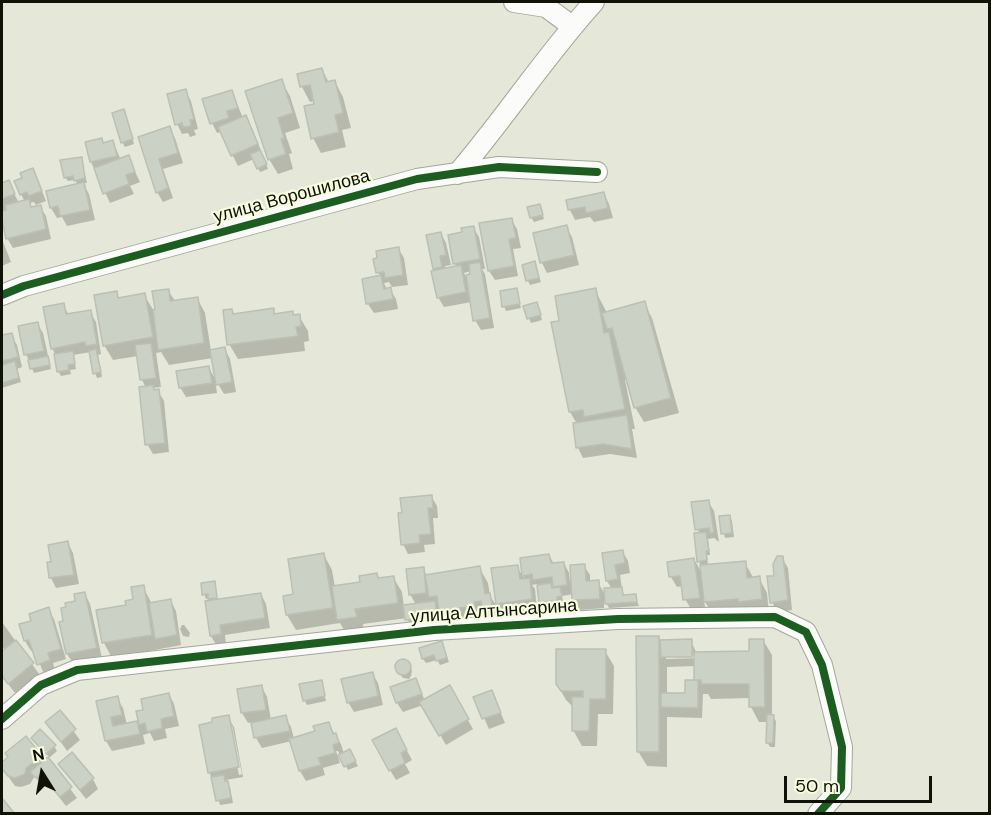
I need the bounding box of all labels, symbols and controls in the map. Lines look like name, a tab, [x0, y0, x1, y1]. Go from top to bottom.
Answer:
street label: улица Ворошилова	[212, 166, 372, 228]
street label: улица Алтынсарина	[410, 595, 578, 629]
north arrow	[12, 743, 72, 803]
text: N	[31, 743, 46, 766]
scale bar	[787, 764, 936, 802]
text: 50 m	[795, 774, 839, 798]

